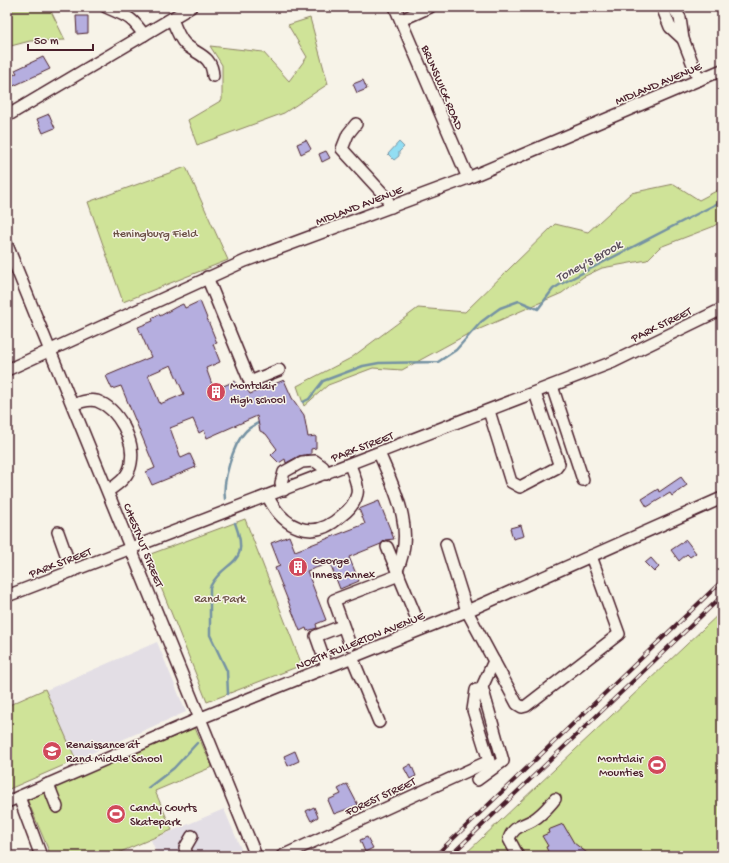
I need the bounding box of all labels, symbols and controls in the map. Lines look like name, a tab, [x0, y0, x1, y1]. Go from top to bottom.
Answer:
scale bar	[28, 26, 93, 52]
text: 50 m	[34, 35, 59, 49]
street label: BRUNSWICK ROAD	[417, 43, 465, 132]
street label: MIDLAND AVENUE	[613, 60, 705, 109]
street label: MIDLAND AVENUE	[314, 184, 406, 230]
park label: Heningburg Field	[113, 228, 198, 242]
water label: Toney's Brook	[554, 237, 626, 286]
street label: PARK STREET	[628, 305, 696, 347]
place label: Montclair High school	[230, 380, 286, 408]
building icon: Montclair High school	[205, 381, 227, 403]
street label: PARK STREET	[329, 429, 397, 466]
street label: CHESTNUT STREET	[119, 502, 166, 591]
street label: PARK STREET	[27, 545, 95, 582]
place label: George Inness Annex	[312, 555, 376, 583]
building icon: George Inness Annex	[287, 556, 309, 578]
park label: Rand Park	[194, 593, 247, 607]
street label: NORTH FULLERTON AVENUE	[294, 609, 427, 674]
place label: Renaissance at Rand Middle School	[66, 739, 163, 767]
school or university icon: Renaissance at Rand Middle School	[41, 740, 63, 762]
place label: Montclair Mounties	[598, 753, 645, 781]
sports icon: Montclair Mounties	[646, 754, 668, 776]
street label: FOREST STREET	[342, 775, 420, 821]
place label: Candy Courts Skatepark	[130, 802, 197, 830]
sports icon: Candy Courts Skatepark	[105, 803, 127, 825]

